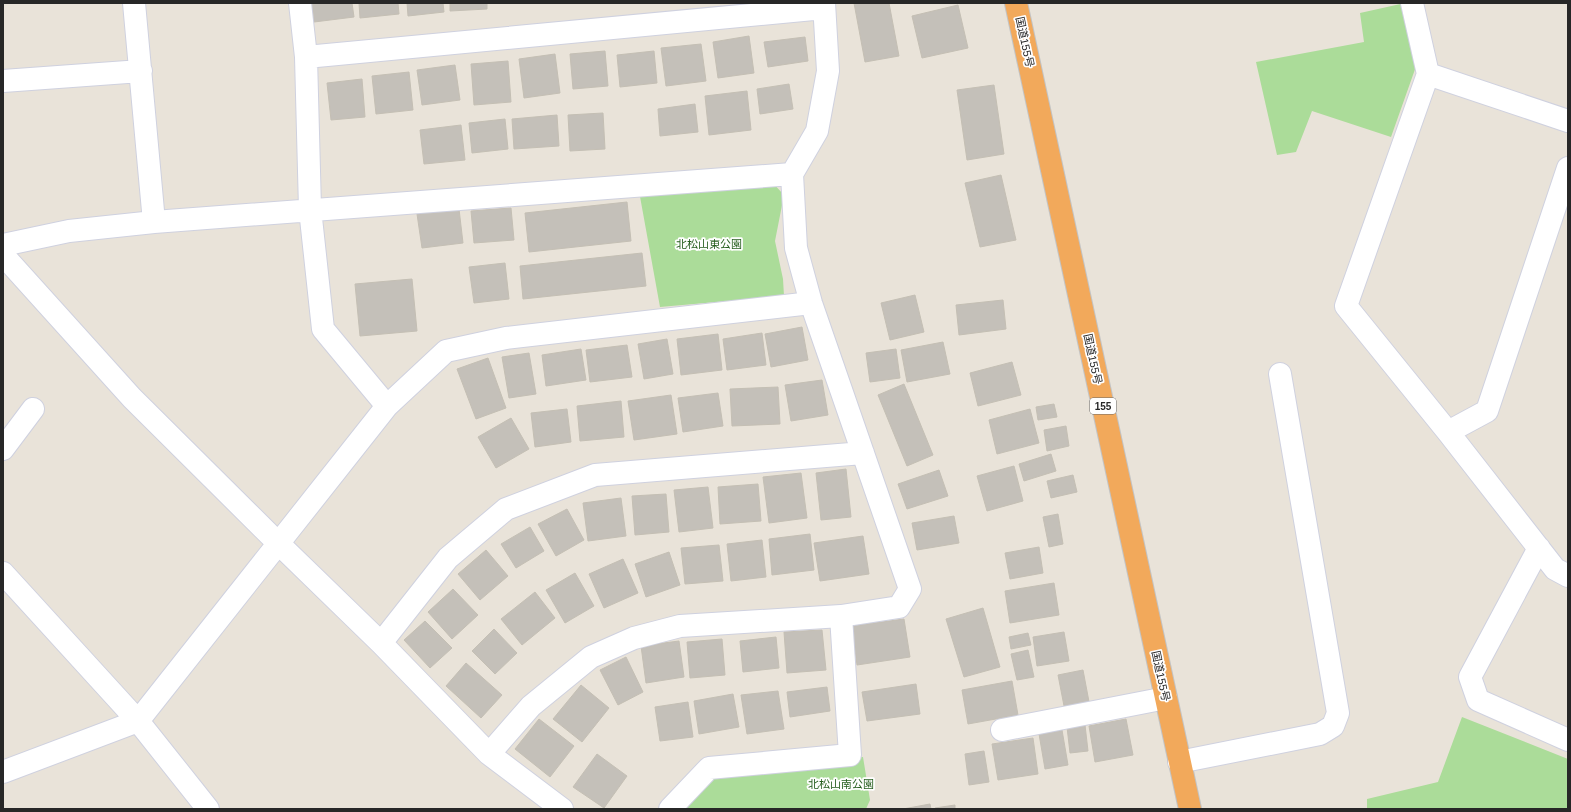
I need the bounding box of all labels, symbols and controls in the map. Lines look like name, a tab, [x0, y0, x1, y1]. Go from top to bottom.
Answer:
street label: 国道155号	[1014, 16, 1036, 68]
park label: 北松山東公園	[676, 238, 742, 250]
street label: 国道155号	[1082, 333, 1104, 385]
road number: 155	[1090, 398, 1116, 414]
street label: 国道155号	[1150, 650, 1172, 702]
park label: 北松山南公園	[808, 778, 874, 790]

